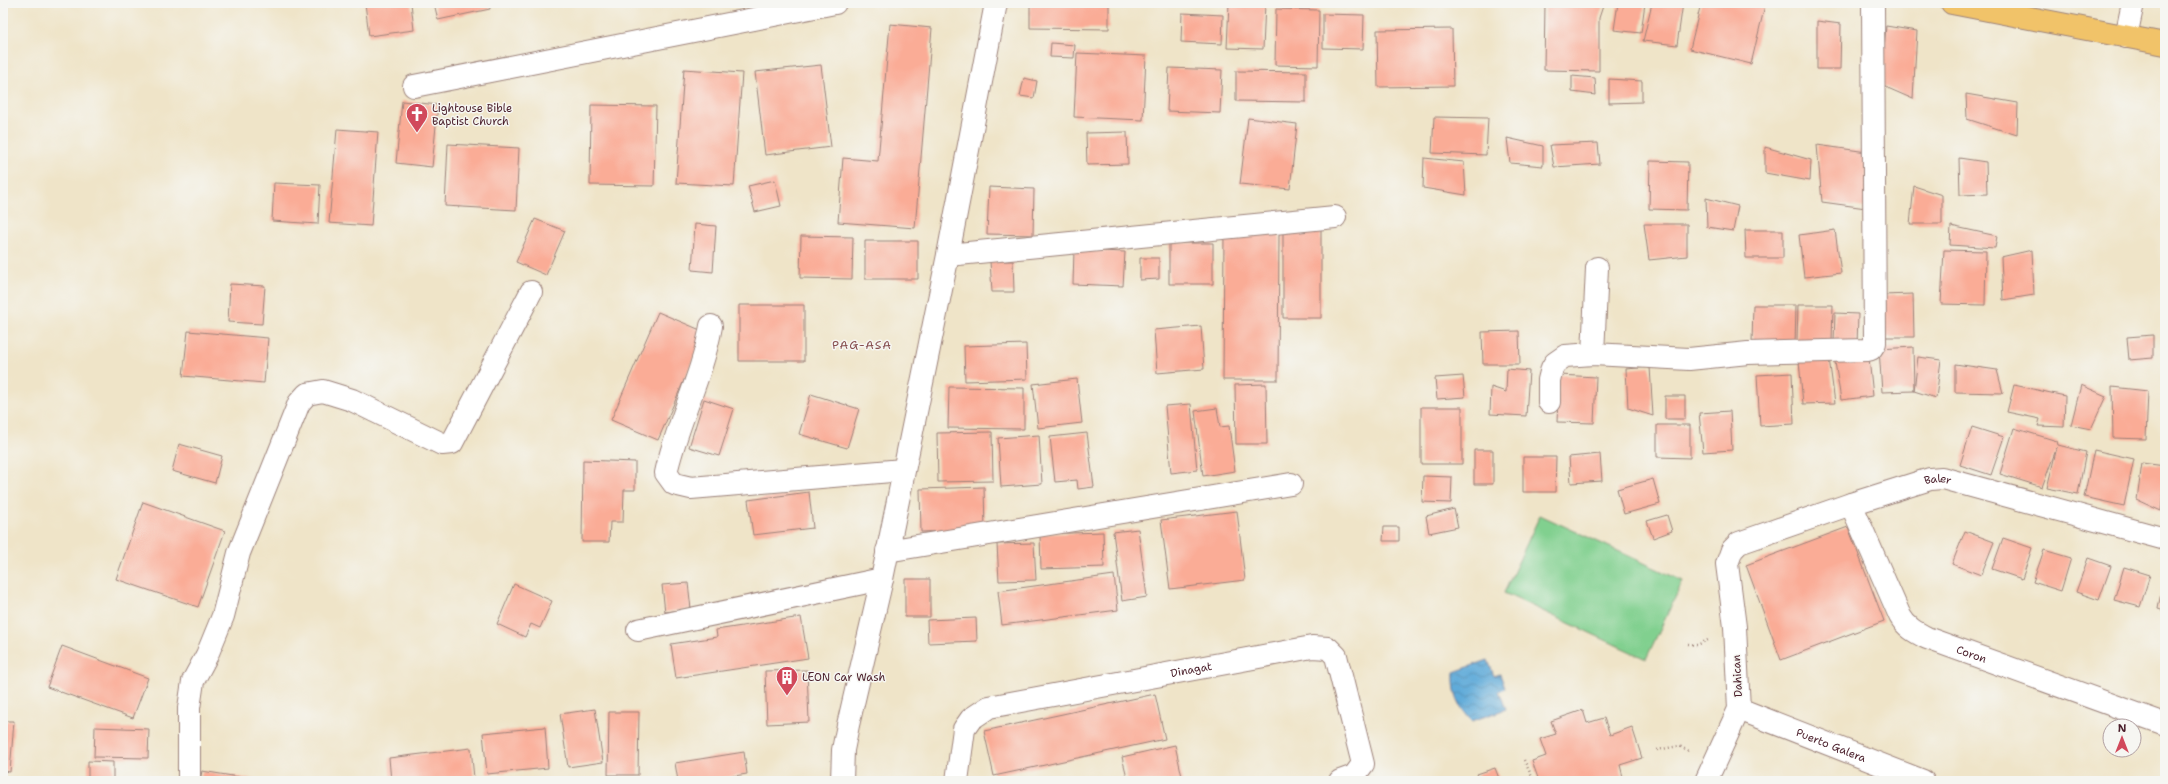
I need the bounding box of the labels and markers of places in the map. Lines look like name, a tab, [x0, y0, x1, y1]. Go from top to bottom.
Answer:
church icon: Lightouse Bible Baptist Church	[404, 101, 430, 134]
place label: Lightouse Bible Baptist Church	[432, 101, 512, 129]
building icon: LEON Car Wash	[774, 664, 800, 697]
place label: LEON Car Wash	[802, 670, 885, 685]

